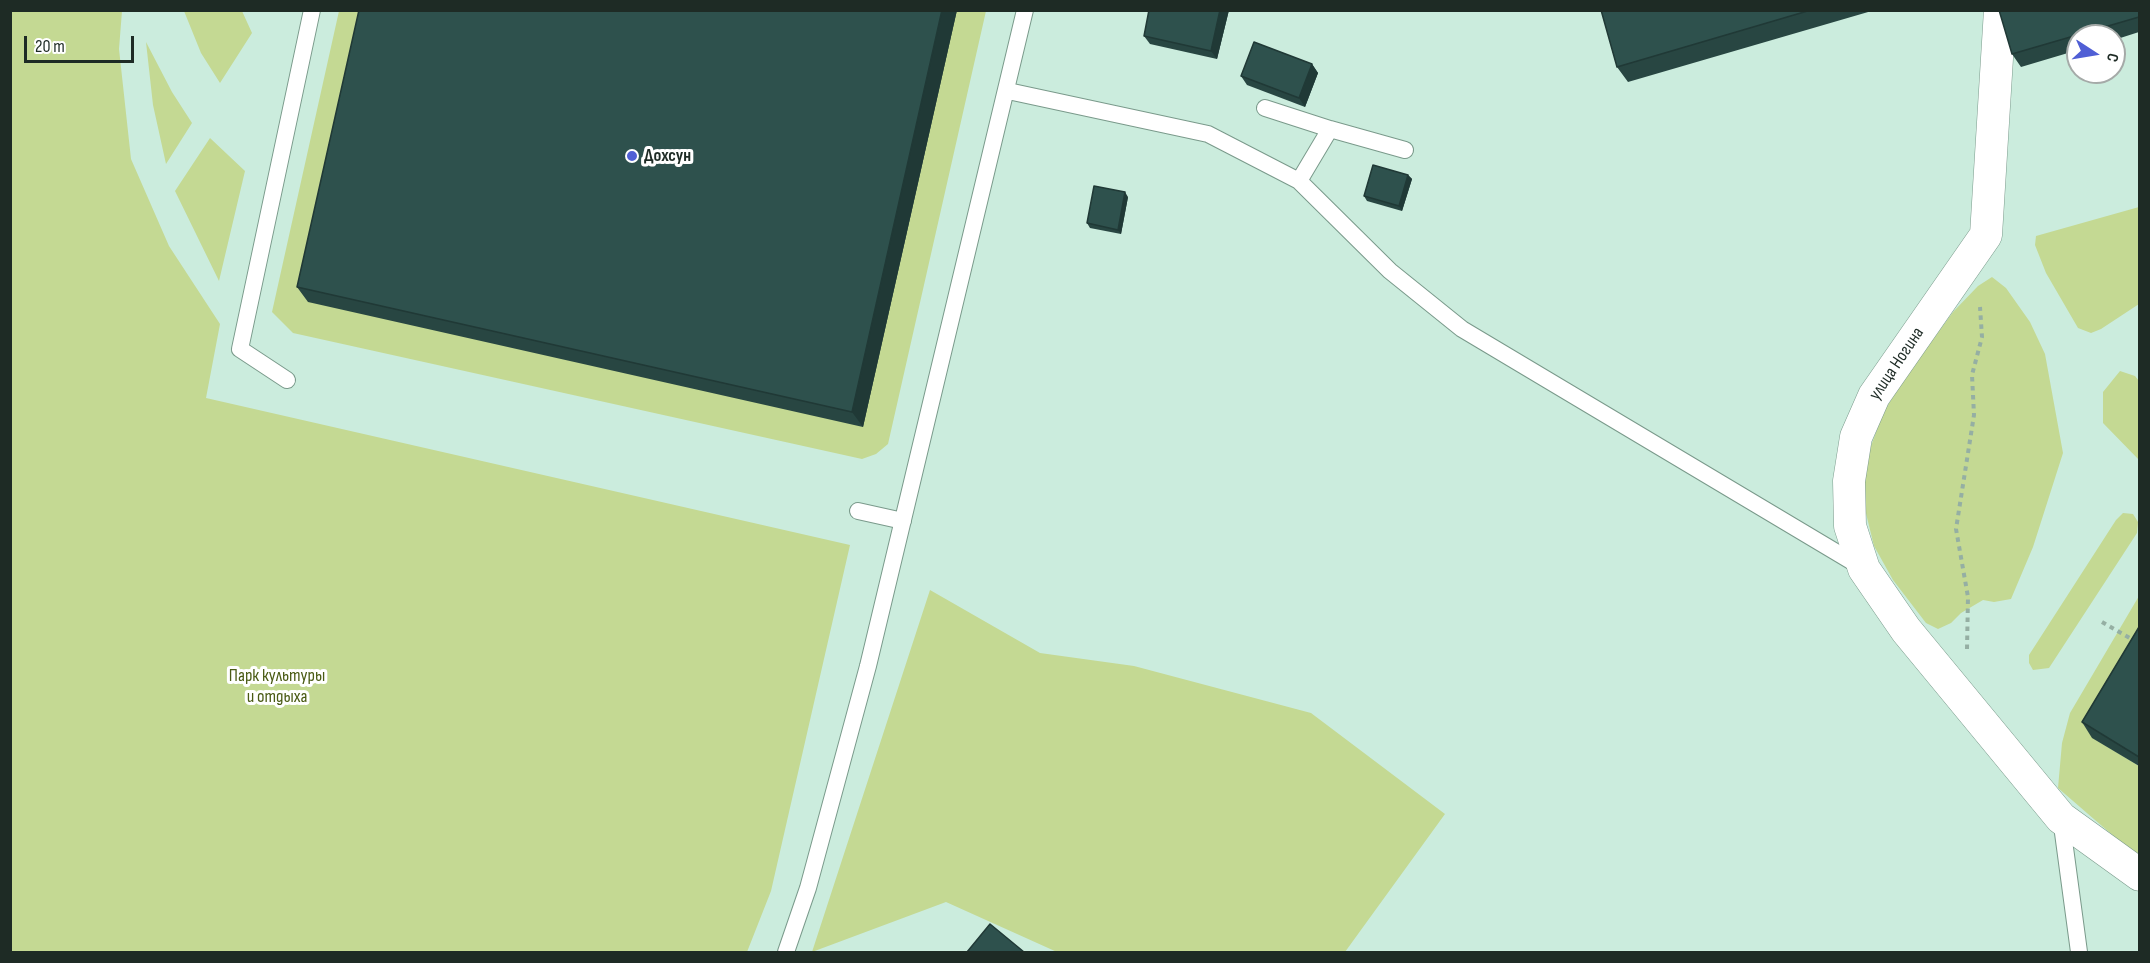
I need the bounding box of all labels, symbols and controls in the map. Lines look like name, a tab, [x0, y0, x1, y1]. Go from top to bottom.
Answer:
scale bar	[27, 24, 136, 62]
north arrow	[2066, 24, 2126, 84]
text: 20 m	[35, 36, 65, 57]
text: С	[2102, 51, 2122, 63]
place label: Дохсун	[644, 145, 691, 167]
marker: Дохсун	[625, 149, 639, 163]
street label: улица Ногина	[1865, 323, 1929, 405]
park label: Парк культуры и отдыха	[229, 665, 325, 708]

